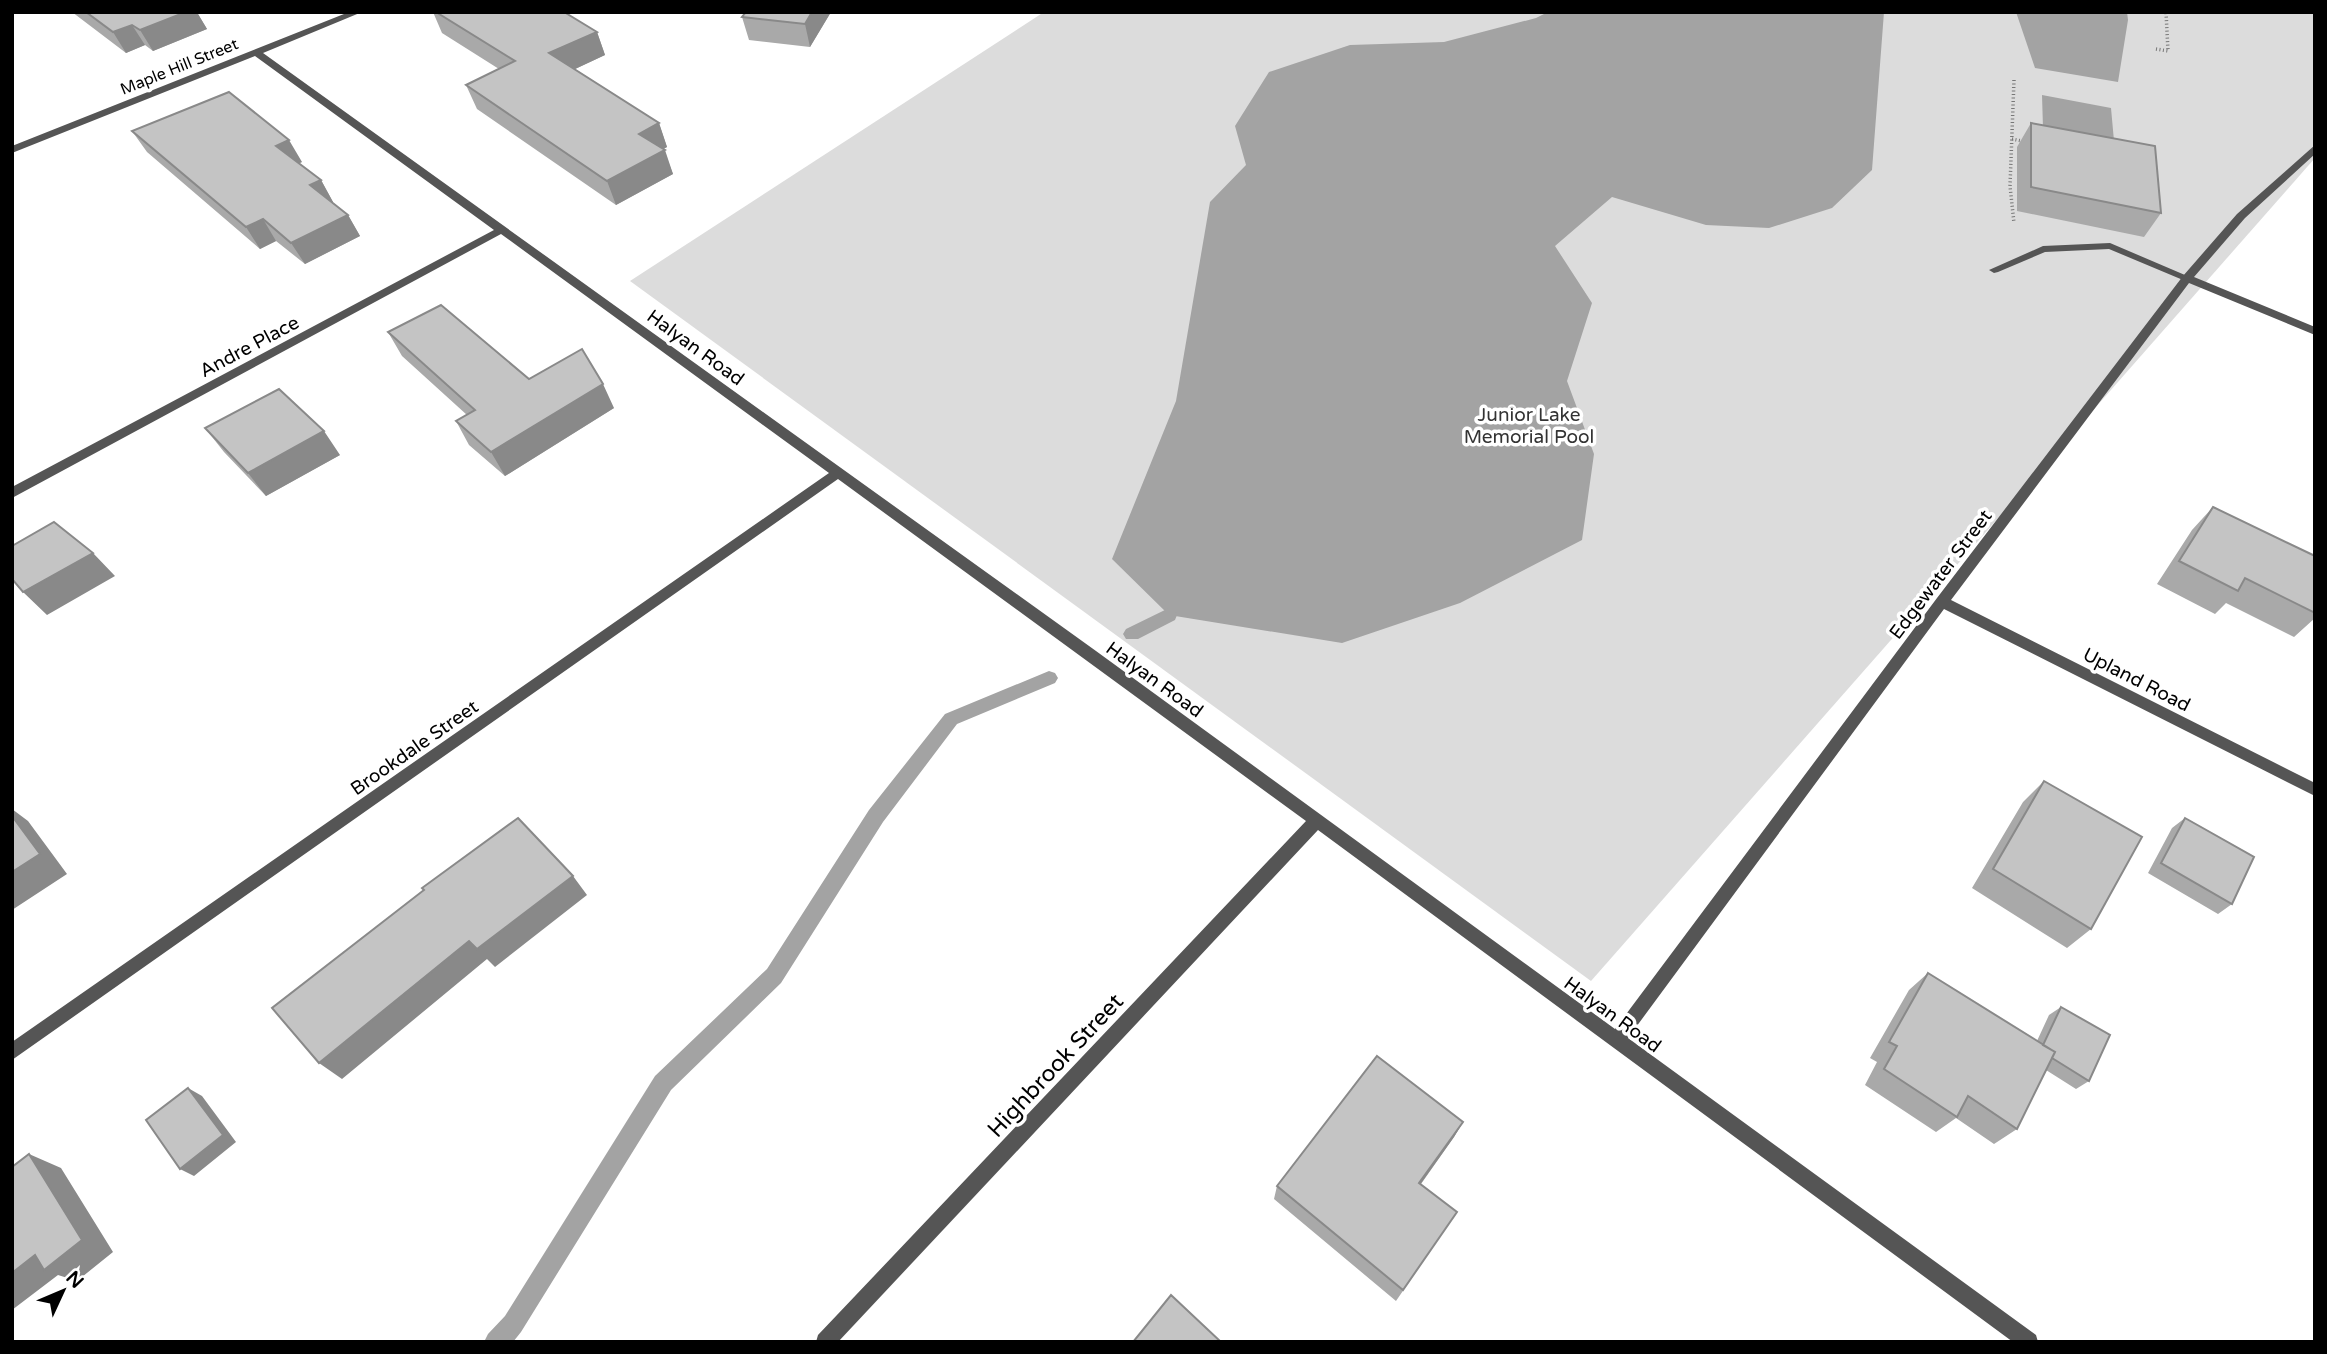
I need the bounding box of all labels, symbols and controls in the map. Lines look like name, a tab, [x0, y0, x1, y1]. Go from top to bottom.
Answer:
street label: Maple Hill Street	[117, 34, 241, 100]
street label: Halyan Road	[643, 305, 748, 390]
street label: Andre Place	[196, 312, 303, 382]
park label: Junior Lake Memorial Pool	[1464, 404, 1594, 448]
street label: Edgewater Street	[1885, 506, 1997, 644]
street label: Halyan Road	[1102, 637, 1207, 722]
street label: Upland Road	[2079, 643, 2194, 716]
street label: Brookdale Street	[347, 696, 483, 800]
street label: Halyan Road	[1560, 972, 1665, 1057]
street label: Highbrook Street	[982, 988, 1130, 1143]
north arrow	[28, 1256, 98, 1326]
text: N	[61, 1267, 88, 1293]

